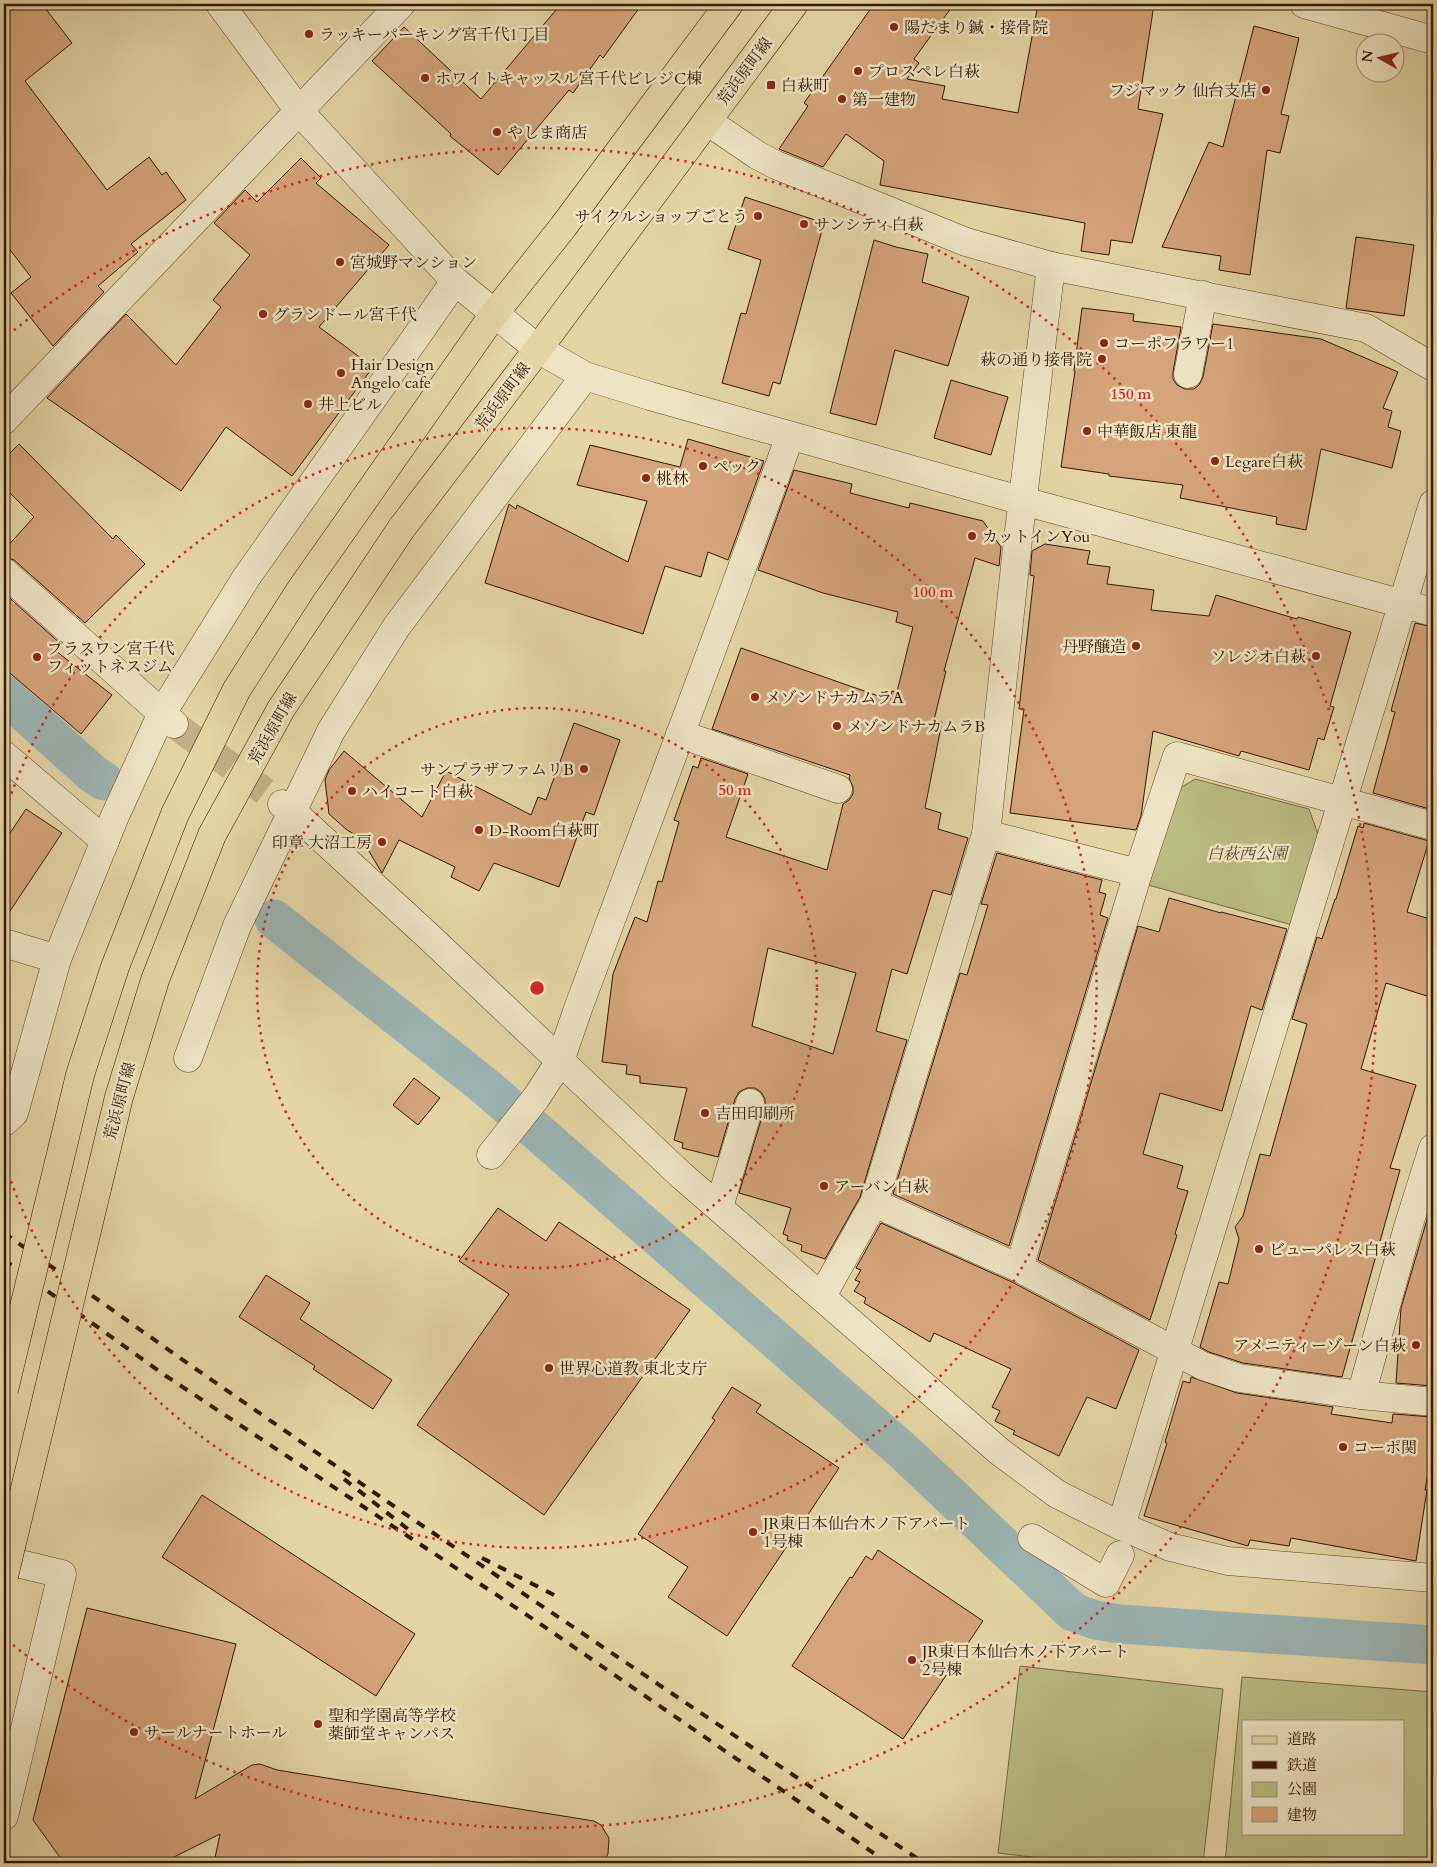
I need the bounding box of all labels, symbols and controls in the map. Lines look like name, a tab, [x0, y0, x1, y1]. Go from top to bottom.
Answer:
place label: 陽だまり鍼・接骨院	[904, 17, 1048, 39]
marker: 陽だまり鍼・接骨院	[888, 21, 900, 33]
place label: ラッキーパーキング宮千代1丁目	[319, 24, 550, 46]
marker: ラッキーパーキング宮千代1丁目	[303, 28, 315, 40]
north arrow	[1354, 32, 1404, 82]
street label: 荒浜原町線	[712, 33, 778, 110]
text: N	[1357, 49, 1378, 64]
place label: プロスペレ白萩	[868, 61, 980, 83]
marker: プロスペレ白萩	[852, 65, 864, 77]
place label: ホワイトキャッスル宮千代ビレジC棟	[435, 68, 702, 90]
marker: ホワイトキャッスル宮千代ビレジC棟	[419, 72, 431, 84]
place label: 白萩町	[781, 75, 829, 97]
marker: 白萩町	[765, 79, 777, 91]
place label: フジマック 仙台支店	[1109, 80, 1256, 102]
marker: フジマック 仙台支店	[1260, 84, 1272, 96]
place label: 第一建物	[852, 89, 916, 111]
marker: 第一建物	[836, 93, 848, 105]
place label: やしま商店	[507, 122, 587, 144]
marker: やしま商店	[491, 126, 503, 138]
place label: サイクルショップごとう	[575, 206, 748, 228]
marker: サイクルショップごとう	[752, 210, 764, 222]
place label: サンシティ白萩	[814, 214, 924, 236]
marker: サンシティ白萩	[798, 218, 810, 230]
place label: 宮城野マンション	[350, 252, 477, 274]
marker: 宮城野マンション	[334, 256, 346, 268]
place label: グランドール宮千代	[273, 304, 417, 326]
marker: グランドール宮千代	[257, 308, 269, 320]
place label: コーポフラワー1	[1114, 333, 1234, 355]
marker: コーポフラワー1	[1098, 337, 1110, 349]
place label: 萩の通り接骨院	[980, 349, 1092, 371]
marker: 萩の通り接骨院	[1096, 353, 1108, 365]
place label: Hair Design Angelo cafe	[351, 354, 434, 394]
street label: 荒浜原町線	[470, 358, 536, 435]
marker: Hair Design Angelo cafe	[335, 367, 347, 379]
text: 150 m	[1111, 384, 1152, 404]
place label: 井上ビル	[318, 394, 382, 416]
marker: 井上ビル	[302, 398, 314, 410]
place label: 中華飯店 東龍	[1097, 421, 1197, 443]
marker: 中華飯店 東龍	[1081, 425, 1093, 437]
place label: Legare白萩	[1225, 451, 1303, 473]
marker: Legare白萩	[1209, 455, 1221, 467]
place label: ペック	[713, 456, 761, 478]
marker: ペック	[697, 460, 709, 472]
place label: 桃林	[656, 468, 689, 490]
marker: 桃林	[640, 472, 652, 484]
place label: カットインYou	[982, 526, 1091, 548]
marker: カットインYou	[966, 530, 978, 542]
text: 100 m	[913, 582, 954, 602]
place label: 丹野醸造	[1062, 636, 1126, 658]
place label: プラスワン宮千代 フィットネスジム	[47, 638, 175, 678]
marker: 丹野醸造	[1130, 640, 1142, 652]
place label: ソレジオ白萩	[1210, 646, 1306, 668]
marker: ソレジオ白萩	[1310, 650, 1322, 662]
marker: プラスワン宮千代 フィットネスジム	[31, 651, 43, 663]
place label: メゾンドナカムラA	[765, 687, 904, 709]
street label: 荒浜原町線	[243, 688, 302, 769]
marker: メゾンドナカムラA	[749, 691, 761, 703]
place label: メゾンドナカムラB	[847, 716, 985, 738]
marker: メゾンドナカムラB	[831, 720, 843, 732]
place label: サンプラザファムリB	[420, 759, 574, 781]
marker: サンプラザファムリB	[578, 763, 590, 775]
text: 50 m	[718, 780, 752, 800]
place label: ハイコート白萩	[362, 781, 473, 803]
marker: ハイコート白萩	[346, 785, 358, 797]
place label: D-Room白萩町	[489, 820, 599, 842]
marker: D-Room白萩町	[473, 824, 485, 836]
place label: 印章 大沼工房	[272, 832, 372, 854]
marker: 印章 大沼工房	[376, 836, 388, 848]
park label: 白萩西公園	[1207, 843, 1290, 865]
centre of rings	[528, 979, 546, 997]
street label: 荒浜原町線	[99, 1060, 141, 1143]
place label: 吉田印刷所	[715, 1103, 795, 1125]
marker: 吉田印刷所	[699, 1107, 711, 1119]
place label: アーバン白萩	[834, 1176, 929, 1198]
marker: アーバン白萩	[818, 1180, 830, 1192]
place label: ビューパレス白萩	[1269, 1239, 1396, 1261]
marker: ビューパレス白萩	[1253, 1243, 1265, 1255]
place label: アメニティーゾーン白萩	[1233, 1335, 1406, 1357]
marker: アメニティーゾーン白萩	[1410, 1339, 1422, 1351]
place label: 世界心道教 東北支庁	[559, 1358, 707, 1380]
marker: 世界心道教 東北支庁	[543, 1362, 555, 1374]
place label: コーポ関	[1353, 1437, 1417, 1459]
marker: コーポ関	[1337, 1441, 1349, 1453]
place label: JR東日本仙台木ノ下アパート 1号棟	[761, 1513, 970, 1553]
marker: JR東日本仙台木ノ下アパート 1号棟	[747, 1526, 759, 1538]
place label: JR東日本仙台木ノ下アパート 2号棟	[920, 1641, 1129, 1681]
marker: JR東日本仙台木ノ下アパート 2号棟	[906, 1654, 918, 1666]
place label: 聖和学園高等学校 薬師堂キャンパス	[328, 1705, 456, 1745]
marker: 聖和学園高等学校 薬師堂キャンパス	[312, 1718, 324, 1730]
legend	[1242, 1720, 1404, 1834]
place label: サールナートホール	[144, 1722, 287, 1744]
marker: サールナートホール	[128, 1726, 140, 1738]
text: 道路	[1287, 1729, 1317, 1749]
text: 鉄道	[1287, 1755, 1317, 1775]
text: 公園	[1287, 1779, 1317, 1799]
text: 建物	[1287, 1805, 1317, 1825]

